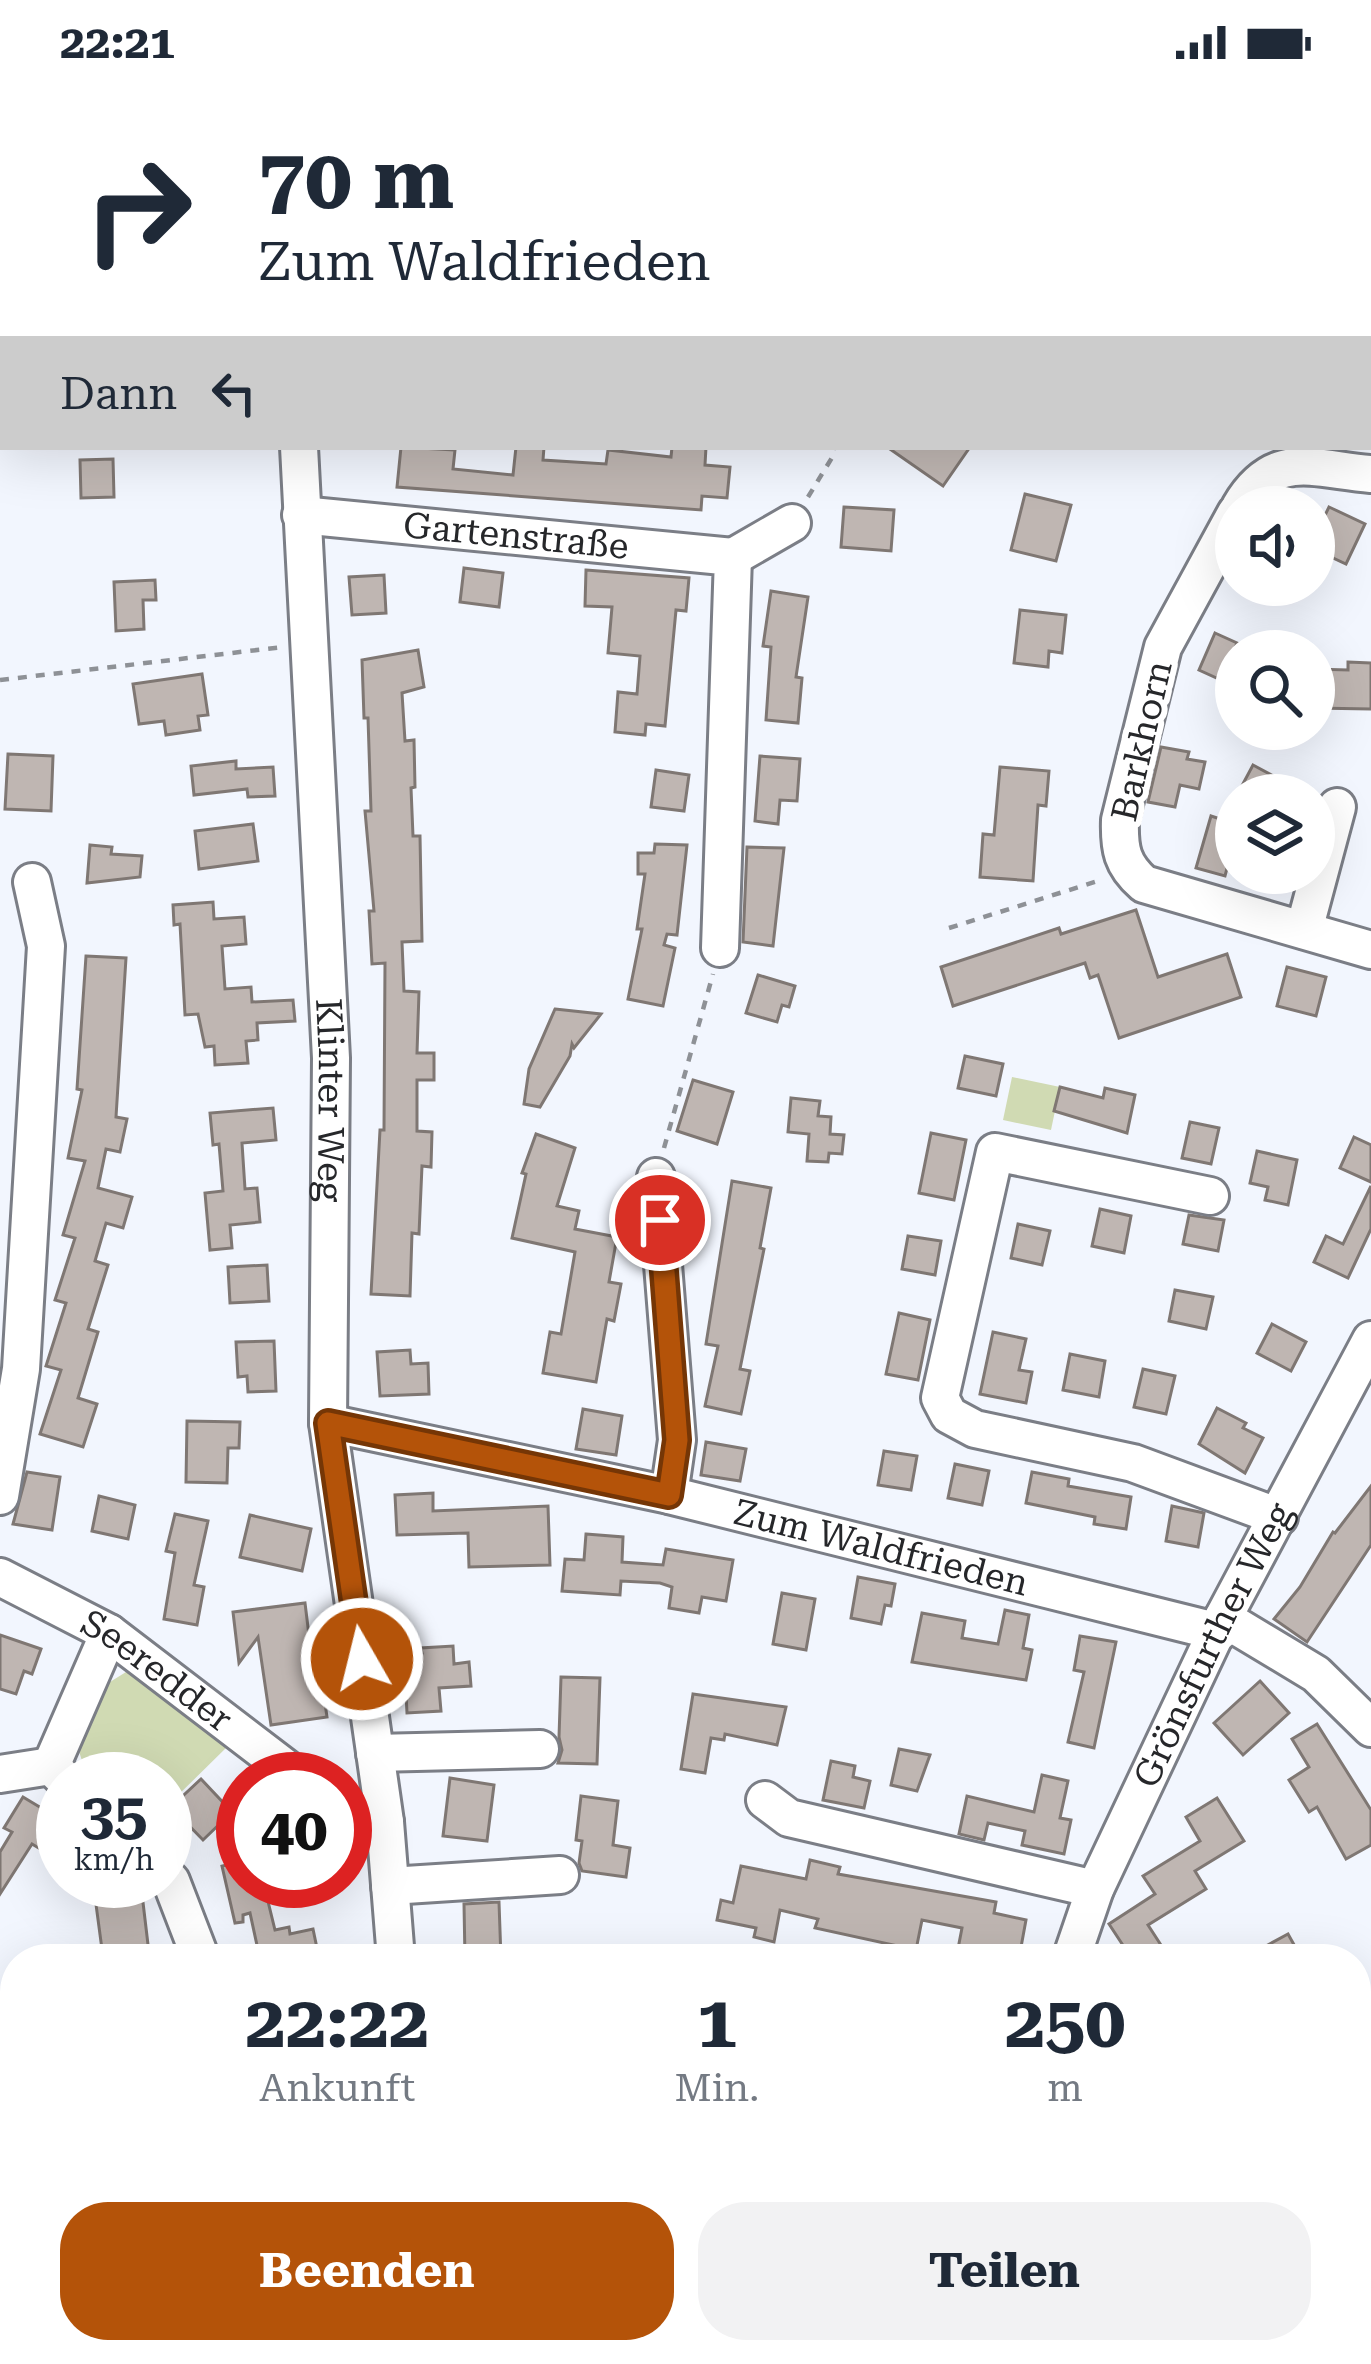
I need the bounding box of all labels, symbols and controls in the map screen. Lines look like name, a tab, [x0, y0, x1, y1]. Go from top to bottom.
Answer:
text: 22:21	[60, 16, 175, 69]
text: 70 m	[258, 130, 454, 228]
icon: right	[60, 132, 216, 288]
text: Zum Waldfrieden	[258, 230, 711, 293]
icon: left	[201, 360, 267, 426]
text: Dann	[60, 367, 177, 420]
map controls	[1215, 486, 1335, 894]
button: sound	[1215, 486, 1335, 606]
street label: Gartenstraße	[401, 504, 631, 568]
button: search	[1215, 630, 1335, 750]
street label: Barkhorn	[1103, 657, 1181, 825]
button: layers	[1215, 774, 1335, 894]
street label: Klinter Weg	[307, 997, 352, 1203]
pin	[609, 1169, 711, 1271]
icon: arrive	[627, 1187, 693, 1253]
street label: Zum Waldfrieden	[730, 1491, 1033, 1605]
street label: Grönsfurther Weg	[1125, 1495, 1302, 1794]
position arrow	[299, 1596, 425, 1722]
street label: Seeredder	[74, 1601, 240, 1740]
speed limit sign: 40	[216, 1752, 372, 1908]
text: 35	[80, 1779, 148, 1850]
text: km/h	[74, 1842, 154, 1877]
text: 22:22	[245, 1980, 429, 2065]
text: 1	[697, 1980, 737, 2065]
text: 250	[1005, 1980, 1126, 2065]
text: Ankunft	[259, 2065, 415, 2111]
text: Min.	[675, 2065, 759, 2111]
text: m	[1047, 2065, 1083, 2111]
button: Beenden	[60, 2202, 674, 2340]
button: Teilen	[698, 2202, 1311, 2340]

